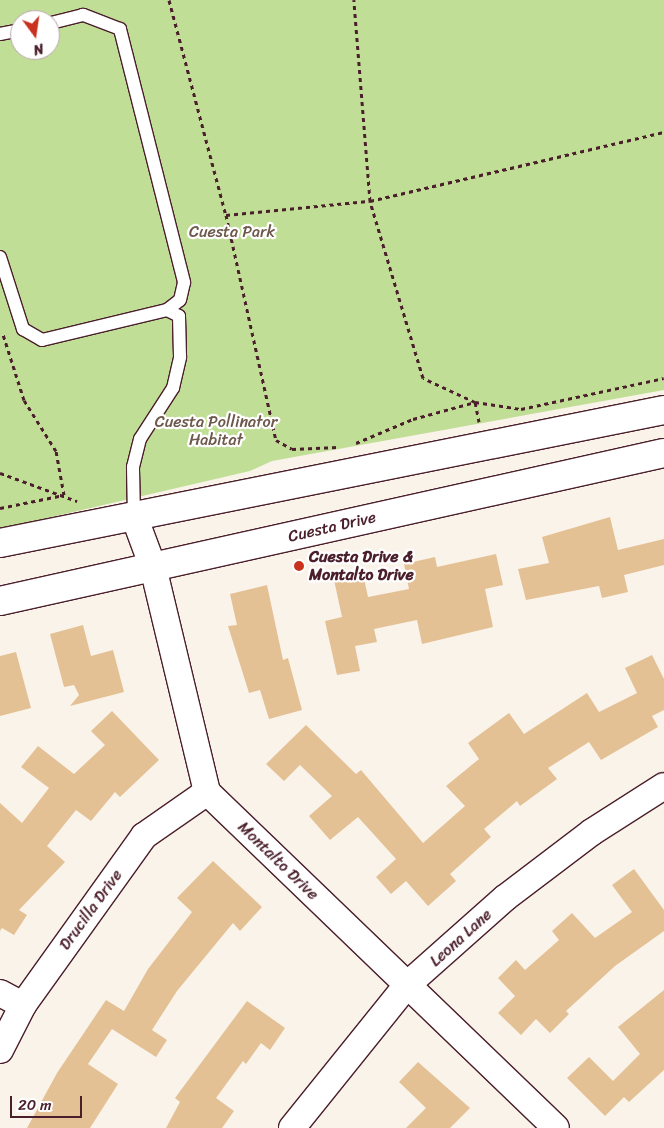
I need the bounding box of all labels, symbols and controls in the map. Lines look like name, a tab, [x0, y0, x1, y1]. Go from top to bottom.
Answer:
north arrow	[10, 10, 60, 60]
text: N	[31, 36, 46, 62]
park label: Cuesta Park	[189, 222, 275, 242]
park label: Cuesta Pollinator Habitat	[154, 412, 278, 450]
street label: Cuesta Drive	[286, 508, 378, 546]
place label: Cuesta Drive & Montalto Drive	[309, 547, 414, 585]
marker: Cuesta Drive & Montalto Drive	[293, 560, 305, 572]
street label: Montalto Drive	[234, 818, 322, 904]
street label: Drucilla Drive	[55, 866, 127, 954]
street label: Leona Lane	[426, 905, 496, 971]
scale bar	[12, 1086, 85, 1118]
text: 20 m	[18, 1092, 52, 1118]

